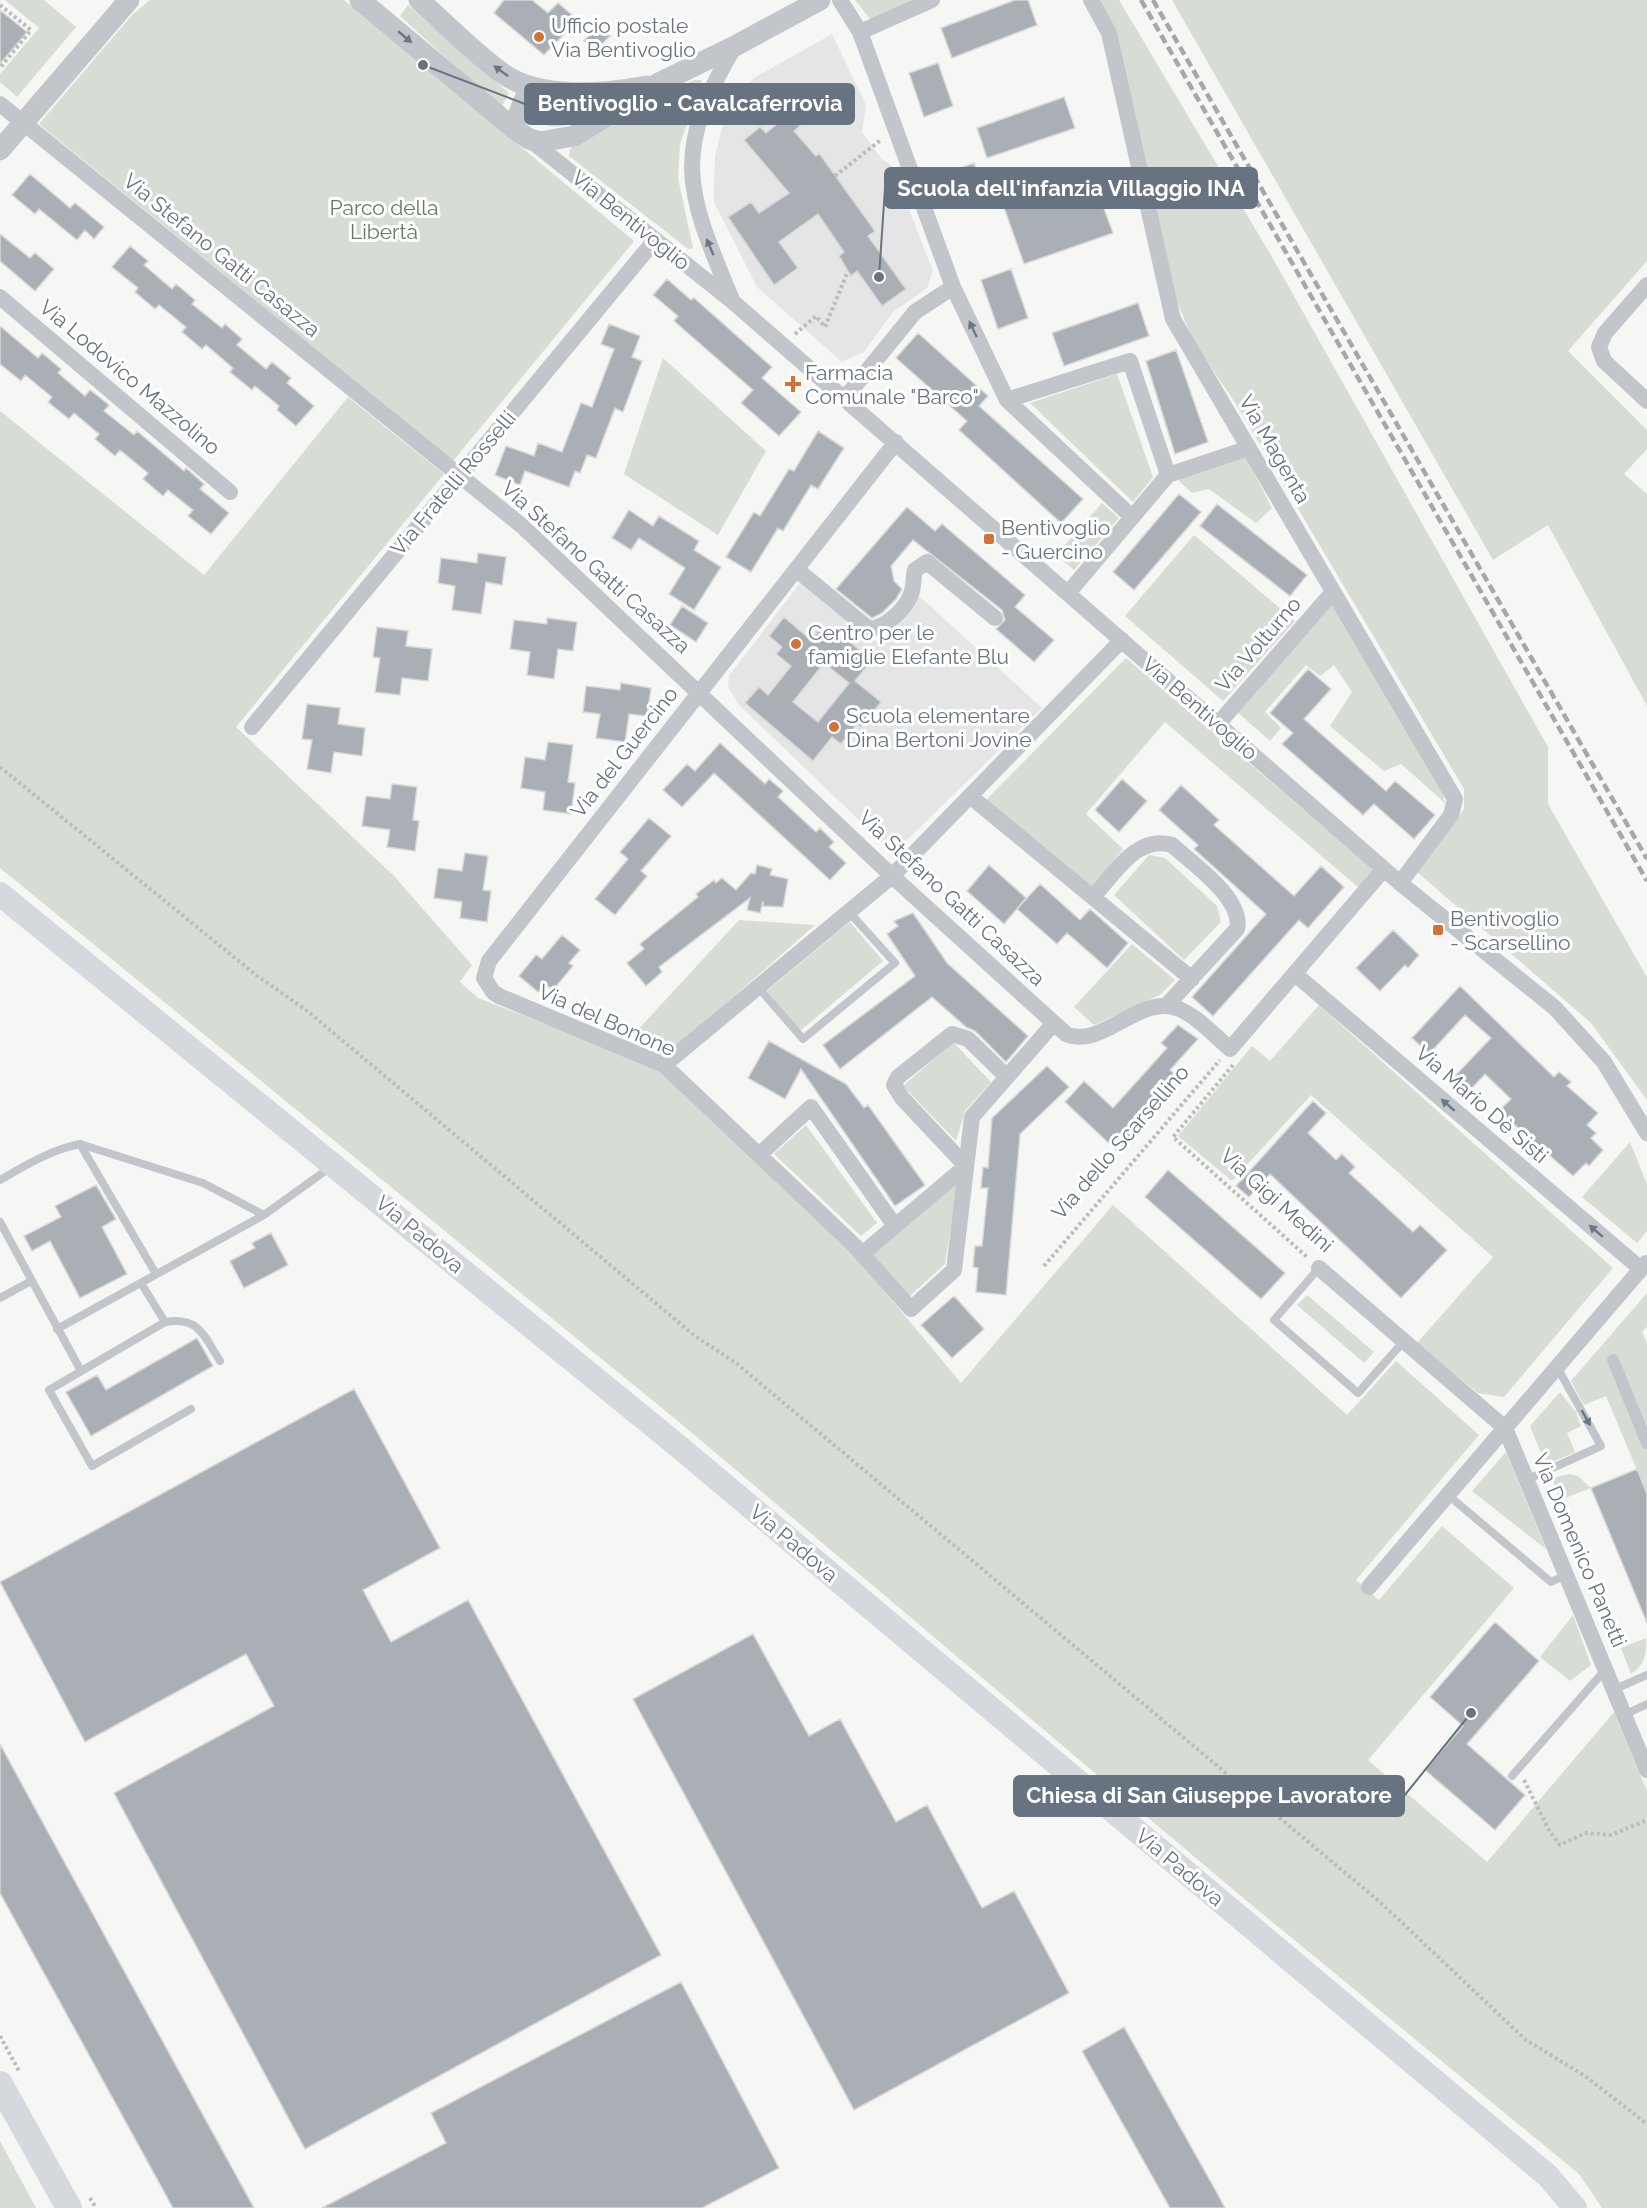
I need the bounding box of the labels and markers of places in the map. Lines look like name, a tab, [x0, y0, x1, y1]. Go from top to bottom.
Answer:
place label: Ufficio postale Via Bentivoglio	[551, 13, 696, 62]
marker: Ufficio postale Via Bentivoglio	[532, 30, 546, 44]
callout: Bentivoglio - Cavalcaferrovia	[525, 84, 854, 124]
callout: Scuola dell'infanzia Villaggio INA	[885, 168, 1257, 208]
place label: Farmacia Comunale "Barco"	[805, 360, 979, 409]
marker: Farmacia Comunale "Barco"	[786, 377, 800, 391]
place label: Bentivoglio - Guercino	[1001, 515, 1110, 564]
marker: Bentivoglio - Guercino	[982, 532, 996, 546]
place label: Centro per le famiglie Elefante Blu	[808, 620, 1009, 669]
marker: Centro per le famiglie Elefante Blu	[789, 637, 803, 651]
place label: Scuola elementare Dina Bertoni Jovine	[846, 703, 1032, 752]
marker: Scuola elementare Dina Bertoni Jovine	[827, 720, 841, 734]
place label: Bentivoglio - Scarsellino	[1450, 906, 1571, 955]
marker: Bentivoglio - Scarsellino	[1431, 923, 1445, 937]
callout: Chiesa di San Giuseppe Lavoratore	[1014, 1776, 1404, 1816]

